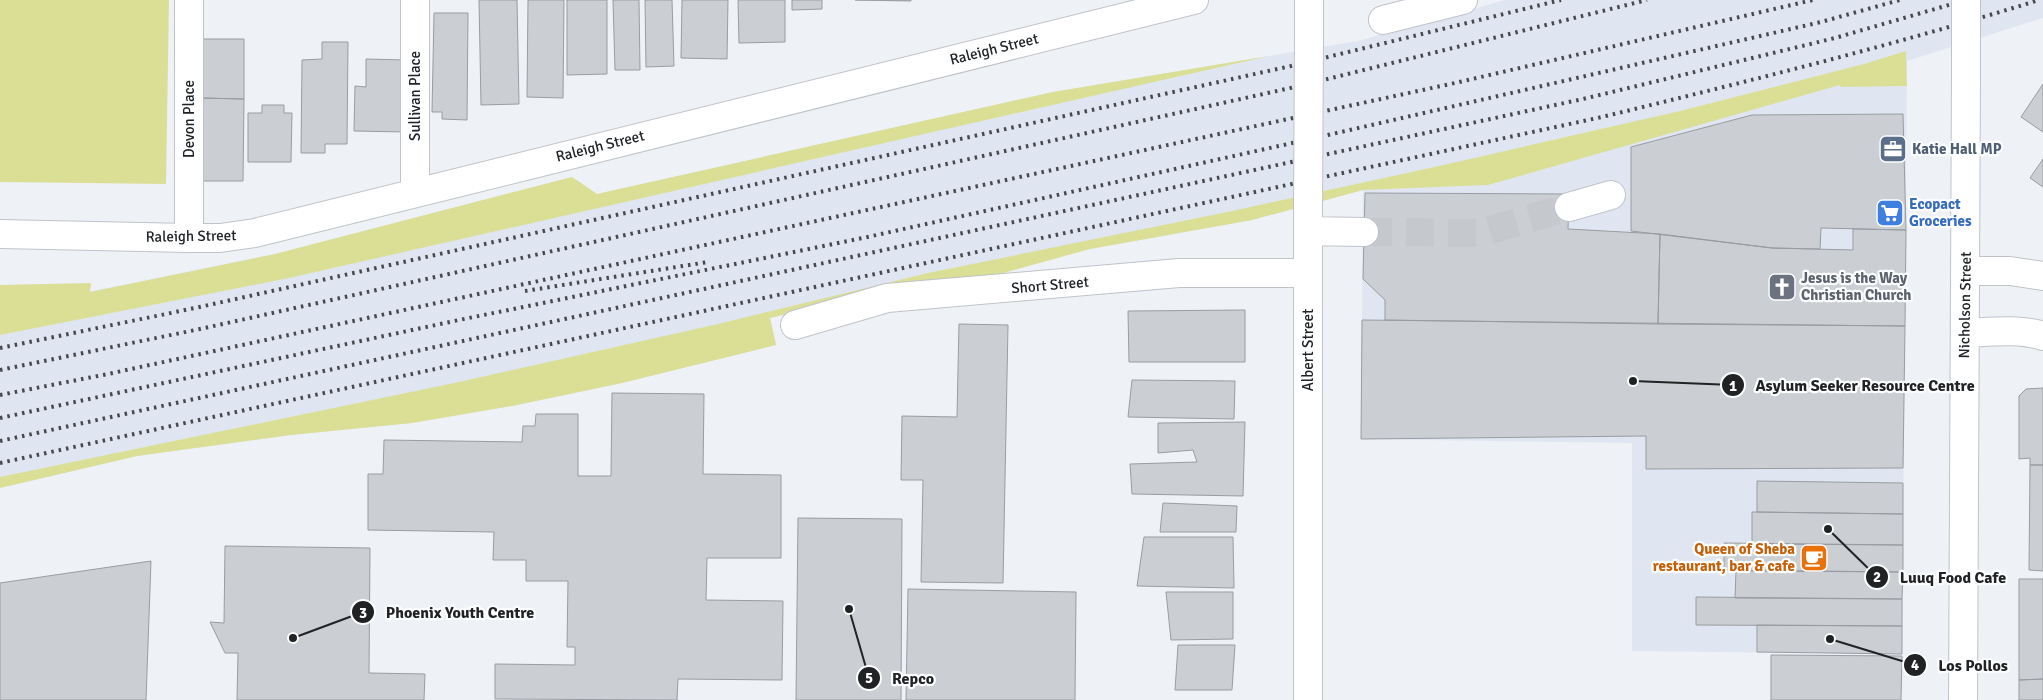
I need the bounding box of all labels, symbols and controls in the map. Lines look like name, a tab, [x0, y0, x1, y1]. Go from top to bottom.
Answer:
street label: Raleigh Street	[948, 29, 1040, 69]
street label: Sullivan Place	[406, 51, 424, 141]
street label: Devon Place	[180, 80, 198, 158]
street label: Raleigh Street	[554, 126, 646, 166]
office icon: Katie Hall MP	[1878, 134, 1908, 164]
place label: Katie Hall MP	[1912, 140, 2002, 158]
place label: Ecopact Groceries	[1909, 195, 1972, 230]
supermarket icon: Ecopact Groceries	[1875, 198, 1905, 228]
street label: Raleigh Street	[145, 226, 237, 246]
street label: Nicholson Street	[1955, 252, 1975, 358]
place label: Jesus is the Way Christian Church	[1801, 269, 1911, 304]
church icon: Jesus is the Way Christian Church	[1767, 272, 1797, 302]
street label: Short Street	[1010, 273, 1090, 297]
street label: Albert Street	[1299, 309, 1317, 391]
callout: Asylum Seeker Resource Centre	[1720, 370, 1984, 401]
text: Asylum Seeker Resource Centre	[1755, 376, 1975, 396]
text: 1	[1729, 377, 1737, 395]
place label: Queen of Sheba restaurant, bar & cafe	[1653, 540, 1795, 575]
cafe icon: Queen of Sheba restaurant, bar & cafe	[1799, 543, 1829, 573]
callout: Luuq Food Cafe	[1865, 562, 2016, 593]
text: 2	[1873, 568, 1881, 586]
text: Luuq Food Cafe	[1900, 568, 2006, 588]
callout: Phoenix Youth Centre	[350, 597, 544, 628]
text: Phoenix Youth Centre	[386, 603, 534, 623]
text: 3	[359, 604, 367, 622]
callout: Los Pollos	[1903, 650, 2018, 681]
text: 4	[1911, 656, 1919, 674]
text: Los Pollos	[1938, 656, 2008, 676]
callout: Repco	[857, 662, 944, 693]
text: 5	[865, 669, 873, 687]
text: Repco	[892, 669, 934, 689]

